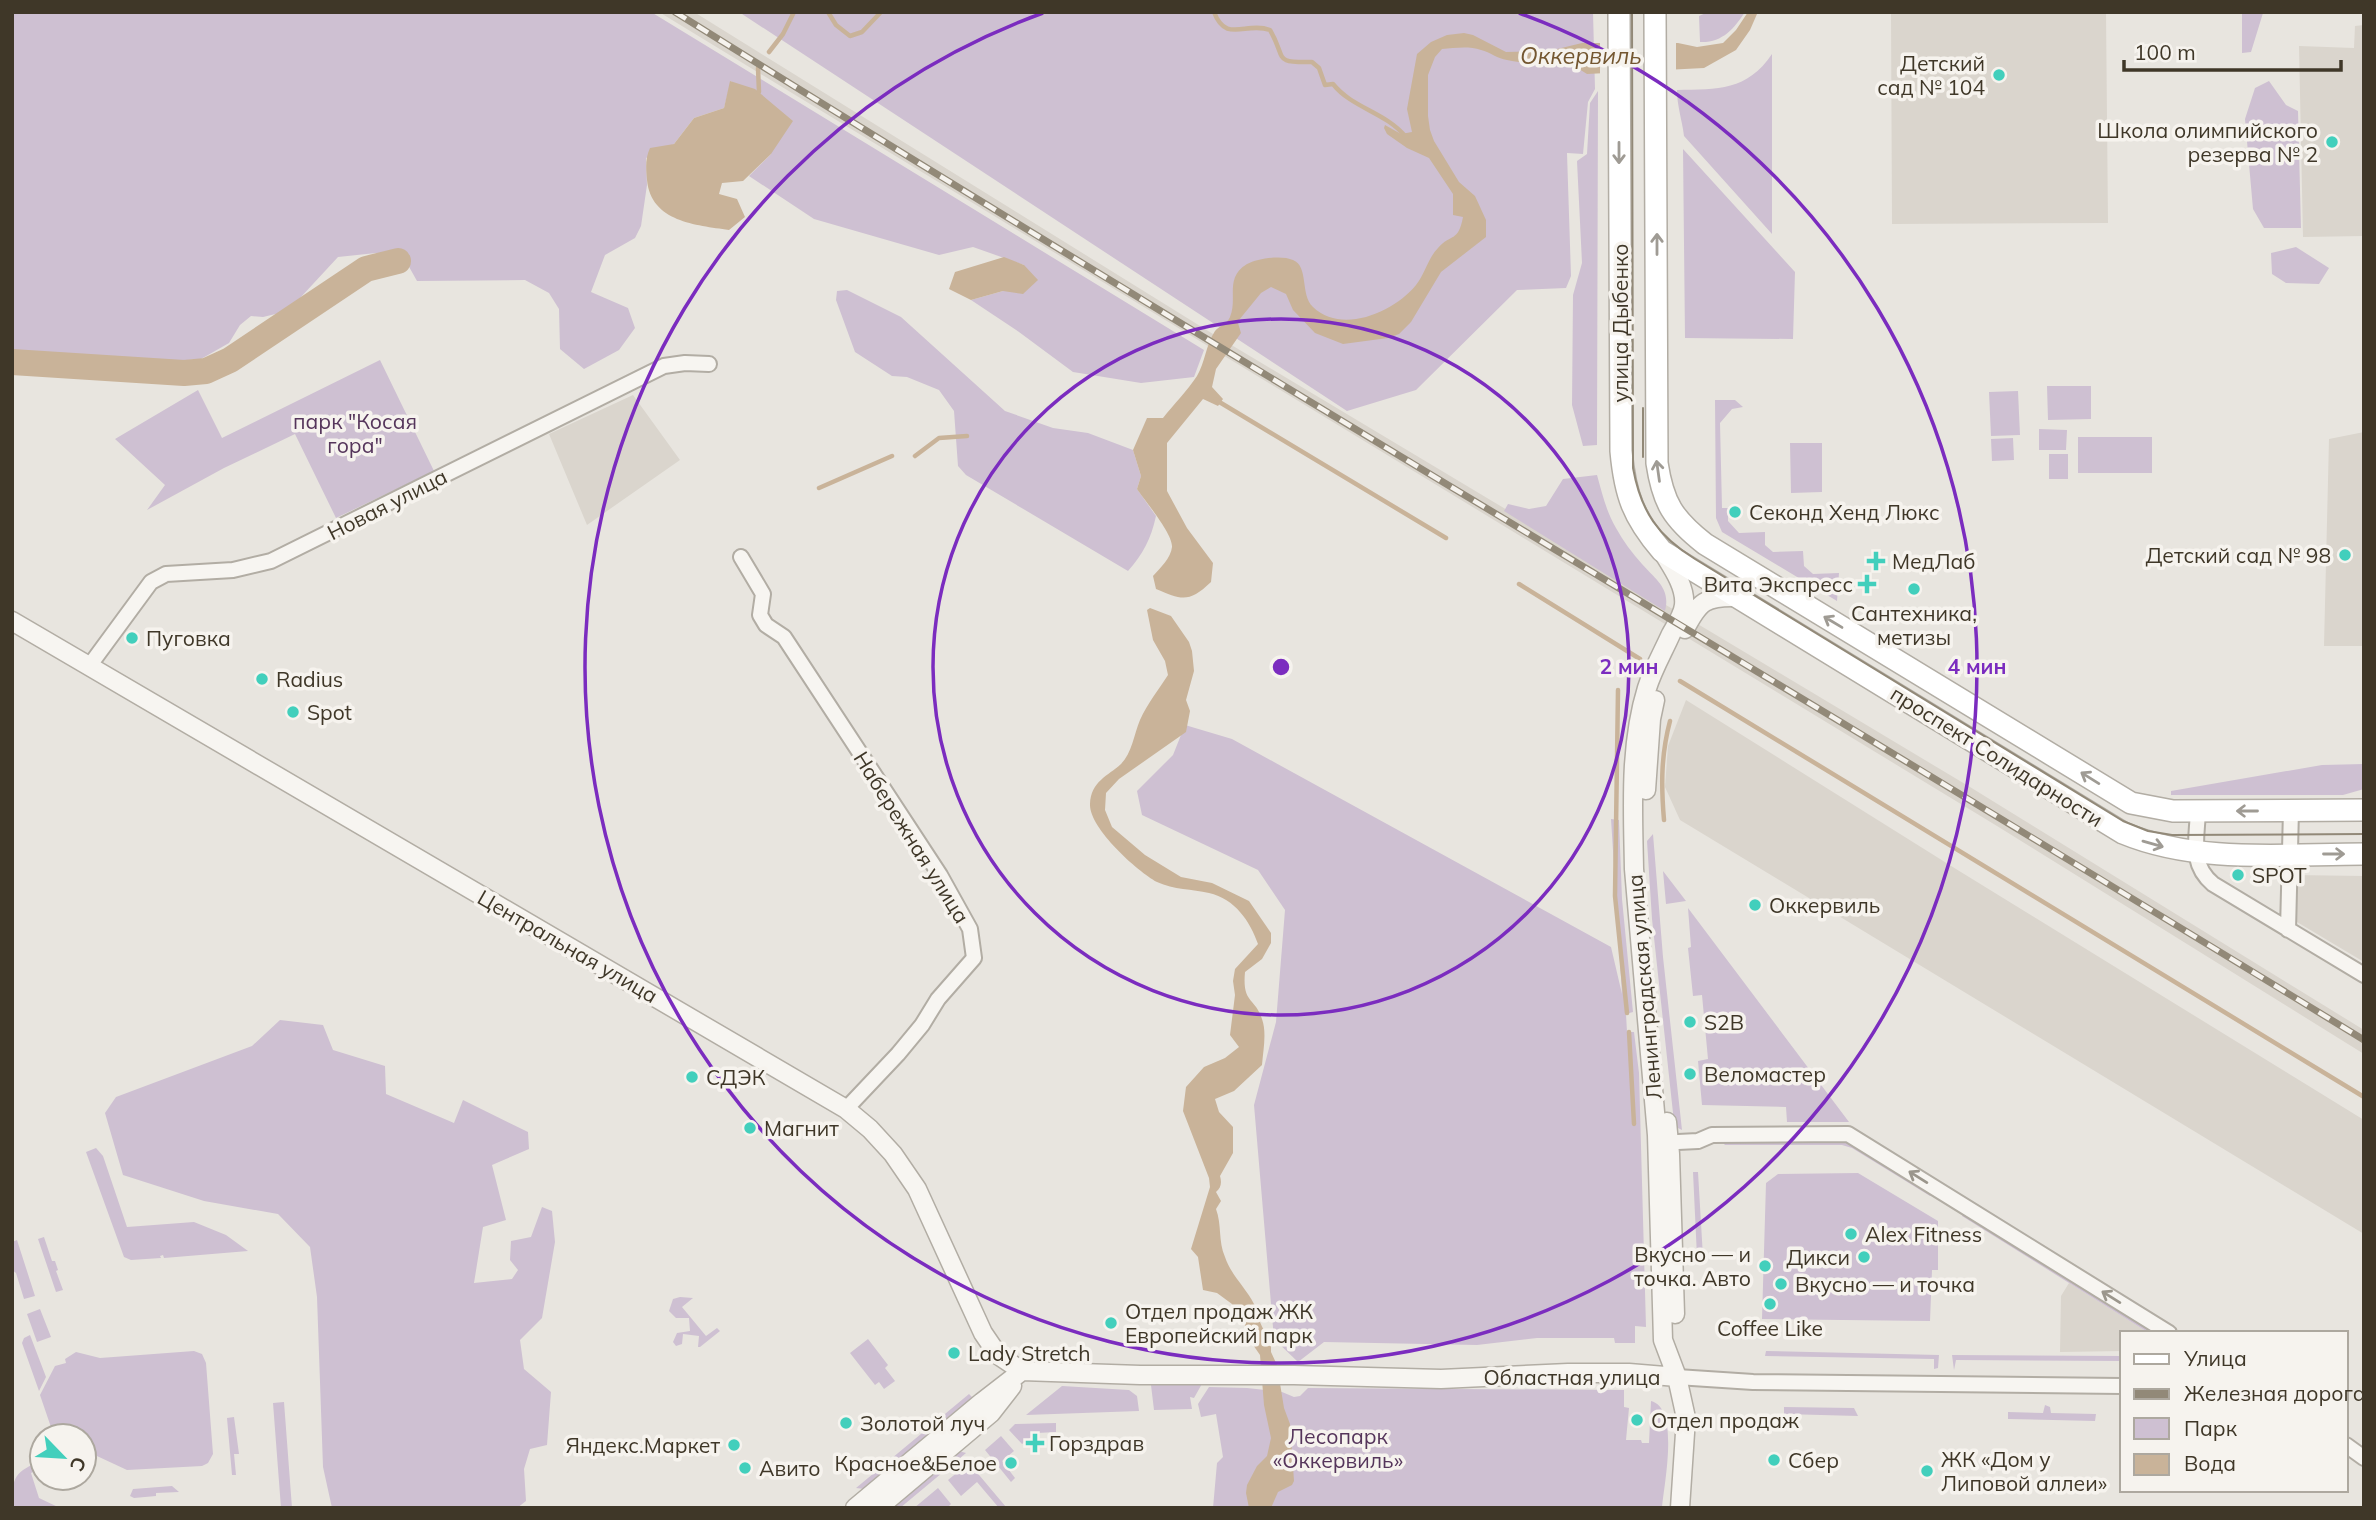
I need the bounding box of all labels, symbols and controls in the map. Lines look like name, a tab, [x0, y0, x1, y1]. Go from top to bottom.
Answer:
scale bar	[2124, 28, 2341, 72]
text: 100 m	[2134, 39, 2196, 65]
water label: Оккервиль	[1520, 41, 1642, 70]
place label: Детский сад № 104	[1877, 50, 1985, 100]
marker: Детский сад № 104	[1991, 67, 2007, 83]
place label: Школа олимпийского резерва № 2	[2097, 117, 2318, 167]
marker: Школа олимпийского резерва № 2	[2324, 134, 2340, 150]
one-way arrow	[1612, 141, 1626, 164]
one-way arrow	[1650, 233, 1664, 256]
street label: улица Дыбенко	[1607, 243, 1633, 403]
park label: парк "Косая гора"	[293, 408, 417, 458]
one-way arrow	[1652, 461, 1665, 483]
street label: Новая улица	[323, 463, 451, 545]
place label: Секонд Хенд Люкс	[1749, 499, 1940, 525]
marker: Секонд Хенд Люкс	[1727, 504, 1743, 520]
place label: Детский сад № 98	[2145, 542, 2331, 568]
marker: Детский сад № 98	[2337, 547, 2353, 563]
place label: МедЛаб	[1892, 548, 1975, 574]
marker: МедЛаб	[1866, 551, 1886, 571]
place label: Вита Экспресс	[1704, 571, 1853, 597]
marker: Вита Экспресс	[1859, 576, 1875, 592]
marker: Сантехника, метизы	[1906, 581, 1922, 597]
place label: Сантехника, метизы	[1851, 600, 1977, 650]
one-way arrow	[1823, 615, 1843, 629]
place label: Пуговка	[146, 625, 231, 651]
marker: Пуговка	[124, 630, 140, 646]
text: 2 мин	[1600, 653, 1658, 679]
text: 4 мин	[1948, 653, 2006, 679]
centre of rings	[1269, 655, 1293, 679]
place label: Radius	[276, 666, 343, 692]
marker: Radius	[254, 671, 270, 687]
street label: проспект Солидарности	[1886, 680, 2108, 832]
place label: Spot	[307, 699, 352, 725]
marker: Spot	[285, 704, 301, 720]
street label: Набережная улица	[849, 746, 975, 928]
one-way arrow	[2081, 771, 2100, 786]
one-way arrow	[2235, 804, 2258, 817]
one-way arrow	[2141, 838, 2164, 851]
one-way arrow	[2323, 847, 2346, 861]
place label: SPOT	[2252, 862, 2307, 888]
marker: SPOT	[2230, 867, 2246, 883]
street label: Ленинградская улица	[1621, 873, 1667, 1101]
street label: Центральная улица	[473, 884, 663, 1008]
place label: Оккервиль	[1769, 892, 1880, 918]
marker: Оккервиль	[1747, 897, 1763, 913]
place label: S2B	[1704, 1009, 1744, 1035]
marker: S2B	[1682, 1014, 1698, 1030]
place label: Веломастер	[1704, 1061, 1826, 1087]
place label: СДЭК	[706, 1064, 766, 1090]
marker: Веломастер	[1682, 1066, 1698, 1082]
marker: СДЭК	[684, 1069, 700, 1085]
place label: Магнит	[764, 1115, 839, 1141]
marker: Магнит	[742, 1120, 758, 1136]
one-way arrow	[1908, 1169, 1928, 1183]
place label: Alex Fitness	[1865, 1221, 1982, 1247]
marker: Alex Fitness	[1843, 1226, 1859, 1242]
place label: Вкусно — и точка. Авто	[1634, 1241, 1751, 1291]
place label: Дикси	[1786, 1244, 1850, 1270]
marker: Дикси	[1856, 1249, 1872, 1265]
marker: Вкусно — и точка. Авто	[1757, 1258, 1773, 1274]
place label: Вкусно — и точка	[1795, 1271, 1975, 1297]
marker: Вкусно — и точка	[1773, 1276, 1789, 1292]
one-way arrow	[2101, 1289, 2121, 1303]
marker: Coffee Like	[1762, 1296, 1778, 1312]
place label: Отдел продаж ЖК Европейский парк	[1125, 1298, 1313, 1348]
marker: Отдел продаж ЖК Европейский парк	[1103, 1315, 1119, 1331]
place label: Coffee Like	[1717, 1315, 1823, 1341]
legend	[2120, 1331, 2348, 1492]
place label: Lady Stretch	[968, 1340, 1091, 1366]
marker: Lady Stretch	[946, 1345, 962, 1361]
text: Улица	[2183, 1345, 2247, 1371]
street label: Областная улица	[1483, 1364, 1661, 1390]
text: Железная дорога	[2184, 1380, 2366, 1406]
place label: Отдел продаж	[1651, 1407, 1799, 1433]
place label: Золотой луч	[860, 1410, 985, 1436]
marker: Отдел продаж	[1629, 1412, 1645, 1428]
marker: Золотой луч	[838, 1415, 854, 1431]
text: Парк	[2184, 1415, 2238, 1441]
north arrow	[28, 1422, 98, 1492]
park label: Лесопарк «Оккервиль»	[1273, 1423, 1403, 1473]
place label: Горздрав	[1049, 1430, 1144, 1456]
place label: Яндекс.Маркет	[566, 1432, 720, 1458]
marker: Горздрав	[1027, 1435, 1043, 1451]
marker: Яндекс.Маркет	[726, 1437, 742, 1453]
place label: ЖК «Дом у Липовой аллеи»	[1941, 1446, 2107, 1496]
place label: Сбер	[1788, 1447, 1839, 1473]
place label: Красное&Белое	[834, 1450, 997, 1476]
text: Вода	[2184, 1450, 2236, 1476]
marker: Сбер	[1766, 1452, 1782, 1468]
text: С	[65, 1453, 92, 1475]
place label: Авито	[759, 1455, 820, 1481]
marker: Красное&Белое	[1003, 1455, 1019, 1471]
marker: Авито	[737, 1460, 753, 1476]
marker: ЖК «Дом у Липовой аллеи»	[1919, 1463, 1935, 1479]

